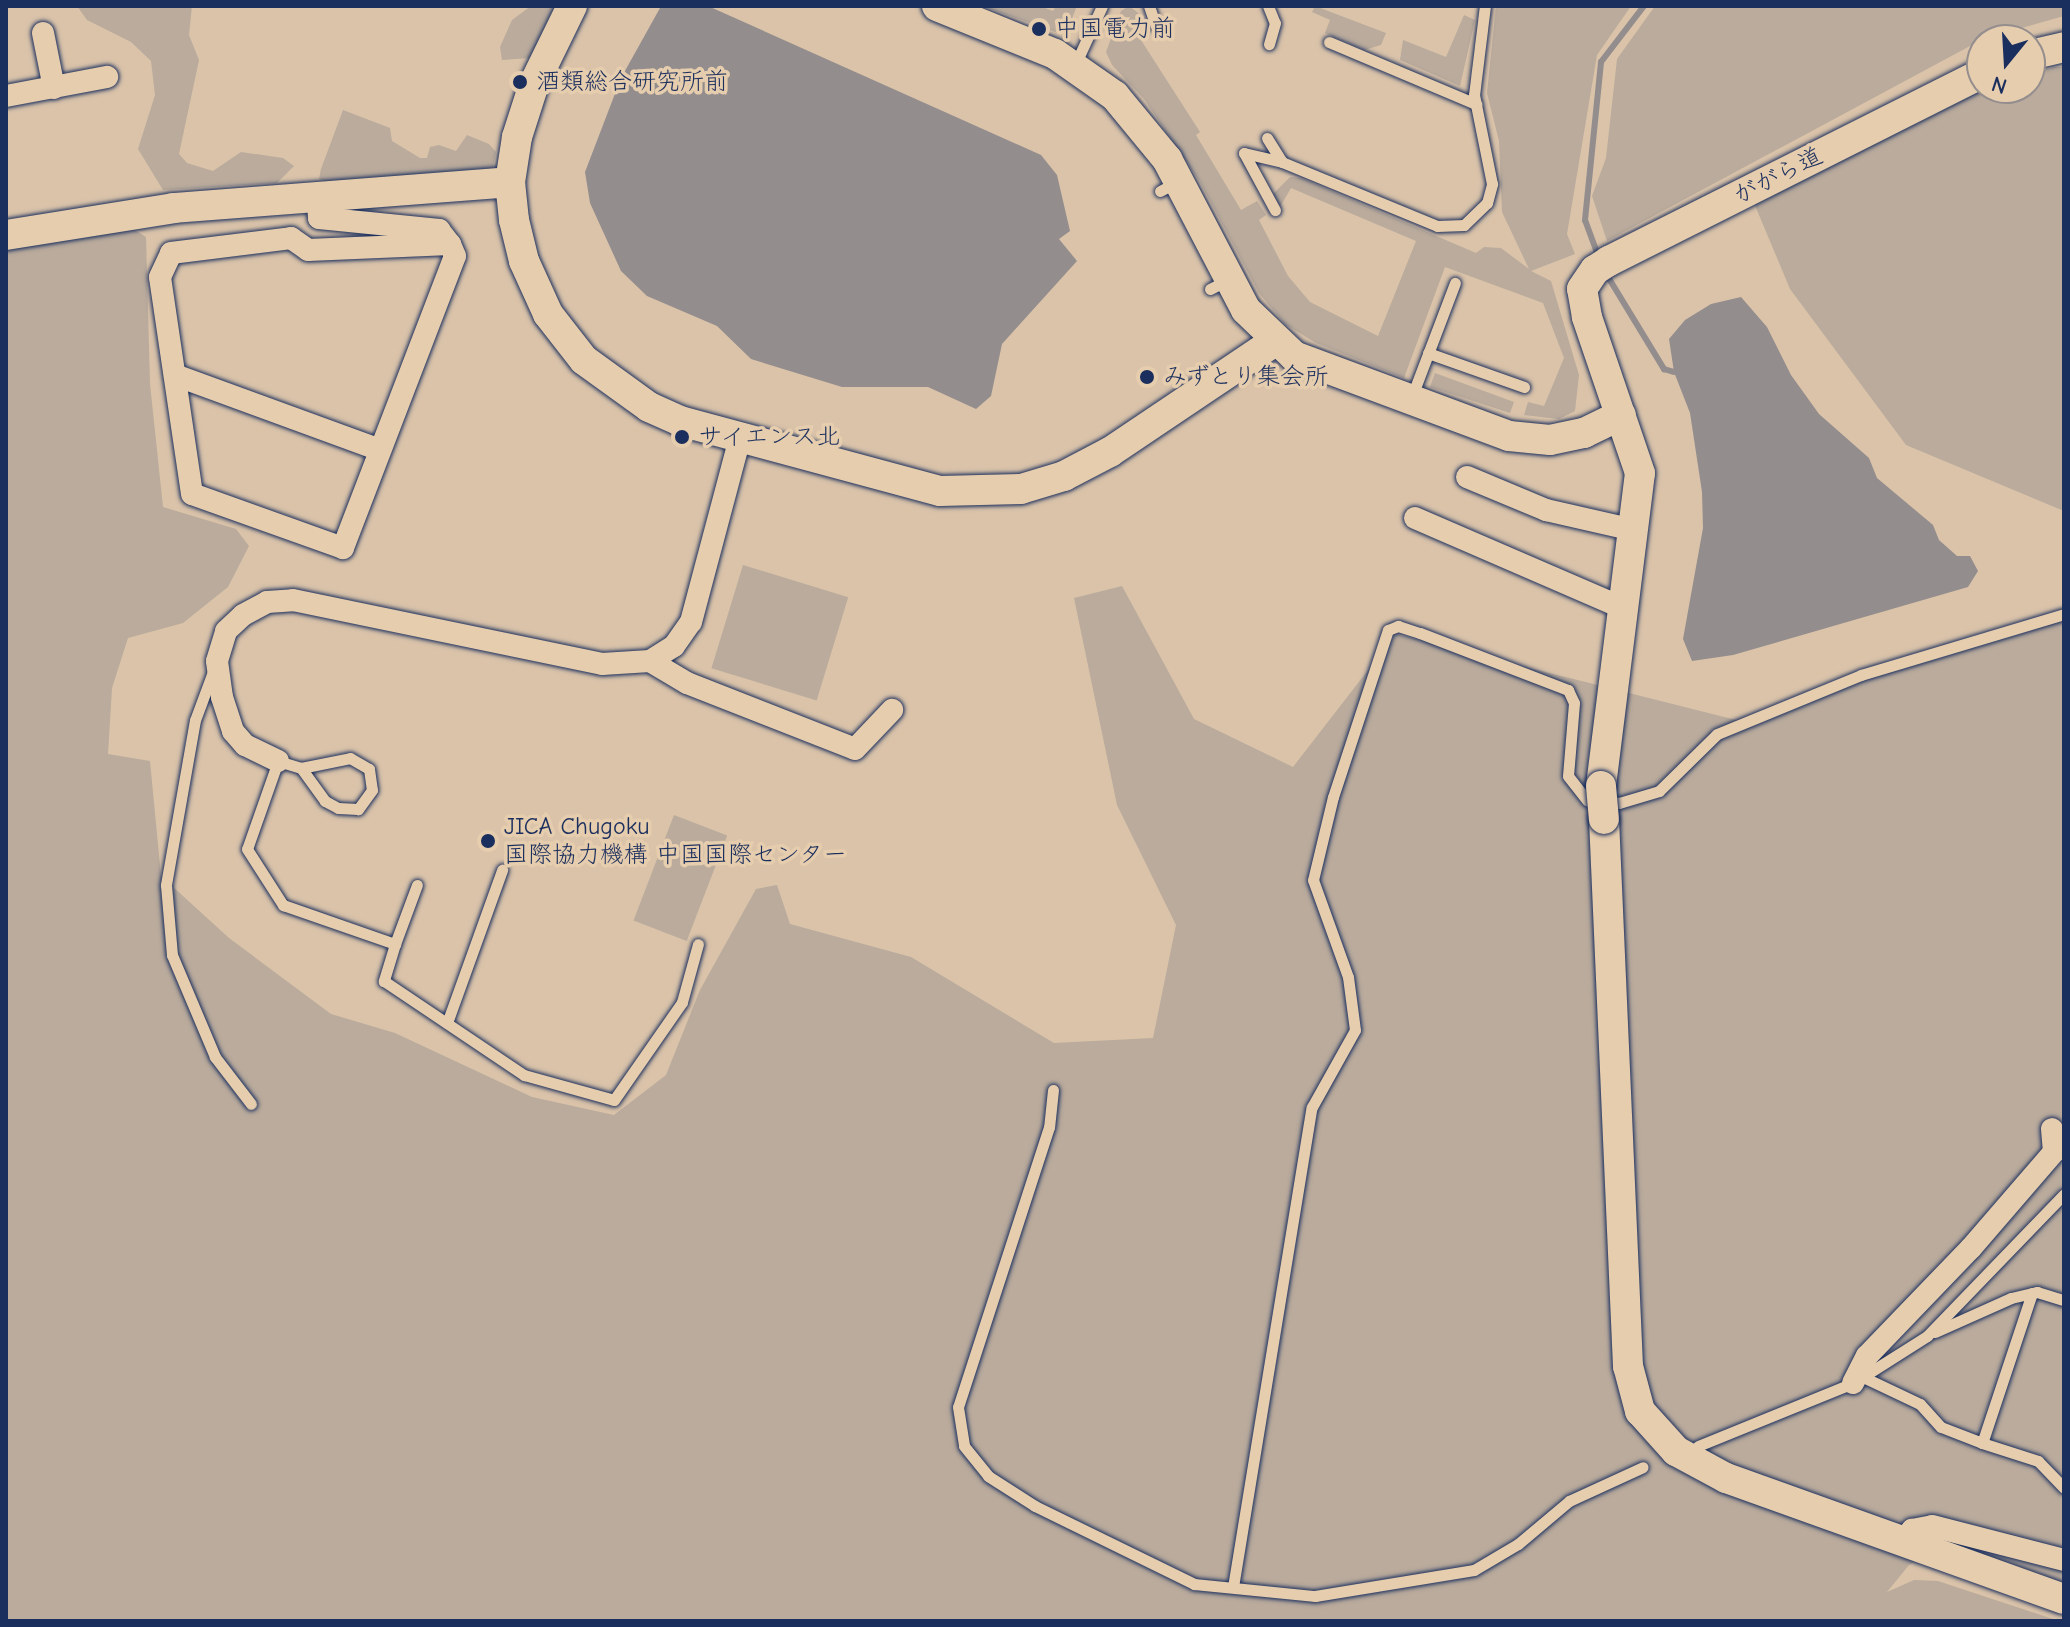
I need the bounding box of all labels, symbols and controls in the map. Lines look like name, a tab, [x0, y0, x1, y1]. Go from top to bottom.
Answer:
place label: 中国電力前	[1055, 15, 1175, 43]
marker: 中国電力前	[1030, 20, 1048, 38]
north arrow	[1966, 24, 2046, 104]
place label: 酒類総合研究所前	[536, 68, 728, 96]
text: N	[1988, 70, 2010, 100]
marker: 酒類総合研究所前	[511, 73, 529, 91]
street label: ががら道	[1729, 141, 1827, 211]
place label: みずとり集会所	[1163, 363, 1331, 391]
marker: みずとり集会所	[1138, 368, 1156, 386]
place label: サイエンス北	[698, 423, 842, 451]
marker: サイエンス北	[673, 428, 691, 446]
place label: JICA Chugoku 国際協力機構 中国国際センター	[504, 813, 848, 869]
marker: JICA Chugoku 国際協力機構 中国国際センター	[479, 832, 497, 850]

